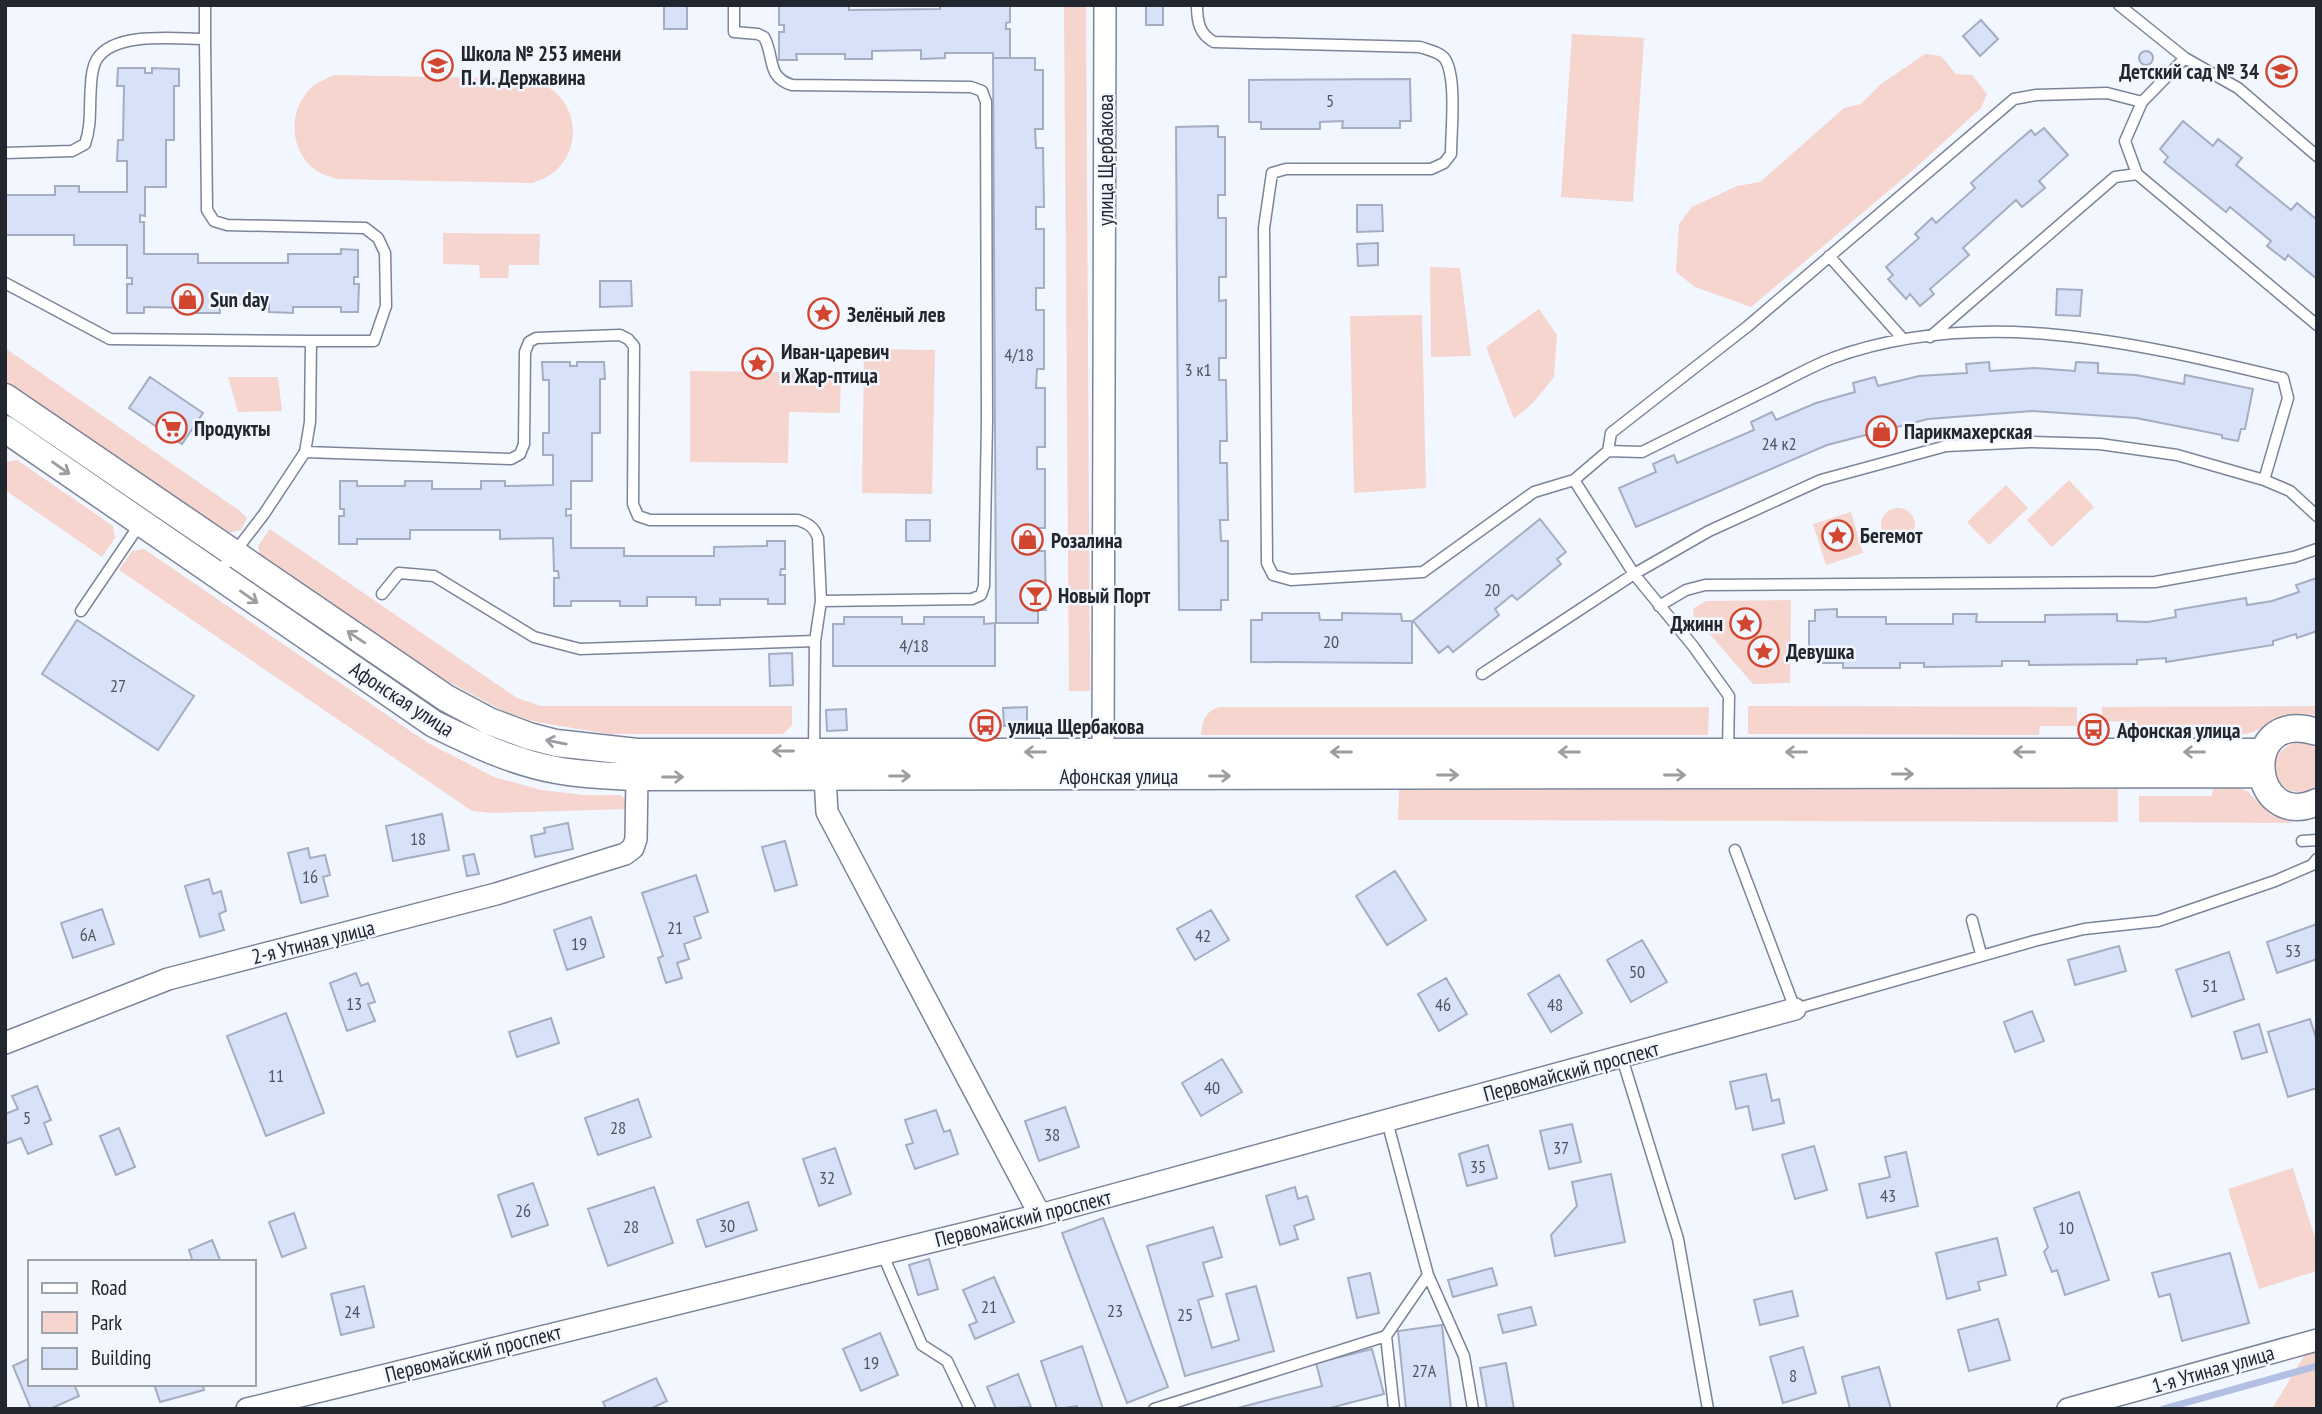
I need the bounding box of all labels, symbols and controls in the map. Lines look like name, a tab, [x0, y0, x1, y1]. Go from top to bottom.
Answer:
place label: Школа № 253 имени П. И. Державина	[461, 40, 621, 91]
school or university icon: Школа № 253 имени П. И. Державина	[421, 48, 455, 82]
school or university icon: Детский сад № 34	[2265, 54, 2299, 88]
place label: Детский сад № 34	[2119, 58, 2259, 85]
house number: 5	[1326, 89, 1334, 112]
street label: улица Щербакова	[1092, 94, 1119, 226]
shop icon: Sun day	[170, 282, 204, 316]
place label: Sun day	[210, 286, 269, 313]
place icon: Зелёный лев	[807, 297, 841, 331]
place label: Зелёный лев	[847, 301, 946, 328]
place label: Иван-царевич и Жар-птица	[781, 338, 889, 389]
house number: 4/18	[1004, 343, 1034, 366]
place icon: Иван-царевич и Жар-птица	[741, 346, 775, 380]
house number: 3 к1	[1185, 358, 1211, 381]
supermarket icon: Продукты	[154, 411, 188, 445]
shop icon: Парикмахерская	[1864, 414, 1898, 448]
place label: Продукты	[194, 415, 270, 442]
place label: Парикмахерская	[1904, 418, 2032, 445]
house number: 24 к2	[1761, 432, 1797, 455]
one-way arrow	[51, 461, 71, 475]
place icon: Бегемот	[1820, 518, 1854, 552]
place label: Бегемот	[1860, 522, 1923, 549]
shop icon: Розалина	[1011, 523, 1045, 557]
place label: Розалина	[1051, 527, 1123, 554]
bar icon: Новый Порт	[1018, 578, 1052, 612]
house number: 20	[1484, 578, 1500, 601]
place label: Новый Порт	[1058, 582, 1151, 609]
one-way arrow	[239, 590, 258, 604]
place icon: Джинн	[1729, 606, 1763, 640]
place label: Джинн	[1671, 610, 1723, 637]
one-way arrow	[347, 630, 366, 644]
house number: 20	[1323, 630, 1339, 653]
house number: 4/18	[899, 634, 929, 657]
place icon: Девушка	[1746, 634, 1780, 668]
place label: Девушка	[1786, 638, 1855, 665]
street label: Афонская улица	[345, 655, 459, 743]
house number: 27	[110, 674, 126, 697]
bus stop icon: улица Щербакова	[968, 709, 1002, 743]
place label: улица Щербакова	[1007, 713, 1145, 740]
bus stop icon: Афонская улица	[2077, 713, 2111, 747]
place label: Афонская улица	[2116, 717, 2241, 744]
one-way arrow	[545, 735, 568, 749]
one-way arrow	[771, 744, 794, 758]
one-way arrow	[1023, 745, 1046, 759]
one-way arrow	[1330, 745, 1353, 759]
one-way arrow	[1558, 745, 1581, 759]
one-way arrow	[1785, 745, 1808, 759]
one-way arrow	[2013, 745, 2036, 759]
one-way arrow	[2183, 745, 2206, 759]
street label: Афонская улица	[1060, 763, 1179, 790]
one-way arrow	[1436, 768, 1459, 782]
one-way arrow	[1663, 768, 1686, 782]
one-way arrow	[1891, 768, 1914, 781]
one-way arrow	[888, 769, 911, 783]
one-way arrow	[1208, 769, 1231, 783]
one-way arrow	[661, 770, 684, 784]
house number: 18	[410, 827, 426, 850]
house number: 16	[302, 865, 318, 888]
street label: 2-я Утиная улица	[249, 914, 377, 970]
house number: 21	[667, 916, 683, 939]
house number: 6А	[80, 923, 97, 946]
house number: 42	[1195, 924, 1211, 947]
house number: 19	[571, 932, 587, 955]
house number: 53	[2285, 939, 2301, 962]
house number: 50	[1629, 960, 1645, 983]
house number: 51	[2202, 974, 2218, 997]
house number: 13	[346, 992, 362, 1015]
house number: 46	[1435, 993, 1451, 1016]
house number: 48	[1547, 993, 1563, 1016]
street label: Первомайский проспект	[1480, 1035, 1662, 1107]
house number: 11	[268, 1064, 284, 1087]
house number: 40	[1204, 1076, 1220, 1099]
house number: 5	[23, 1106, 31, 1129]
house number: 28	[610, 1116, 626, 1139]
house number: 38	[1044, 1123, 1060, 1146]
house number: 37	[1553, 1136, 1569, 1159]
house number: 35	[1470, 1155, 1486, 1178]
house number: 32	[819, 1166, 835, 1189]
street label: Первомайский проспект	[932, 1183, 1114, 1253]
house number: 43	[1880, 1184, 1896, 1207]
house number: 26	[515, 1199, 531, 1222]
house number: 30	[719, 1214, 735, 1237]
house number: 28	[623, 1215, 639, 1238]
house number: 10	[2058, 1216, 2074, 1239]
legend	[28, 1260, 256, 1386]
text: Road	[91, 1274, 127, 1301]
house number: 21	[981, 1295, 997, 1318]
house number: 23	[1107, 1299, 1123, 1322]
house number: 24	[344, 1300, 360, 1323]
house number: 25	[1177, 1303, 1193, 1326]
text: Park	[91, 1309, 122, 1336]
street label: Первомайский проспект	[382, 1318, 564, 1388]
street label: 1-я Утиная улица	[2149, 1339, 2277, 1399]
text: Building	[91, 1344, 151, 1371]
house number: 19	[863, 1351, 879, 1374]
house number: 27А	[1412, 1359, 1437, 1382]
house number: 8	[1789, 1364, 1797, 1387]

